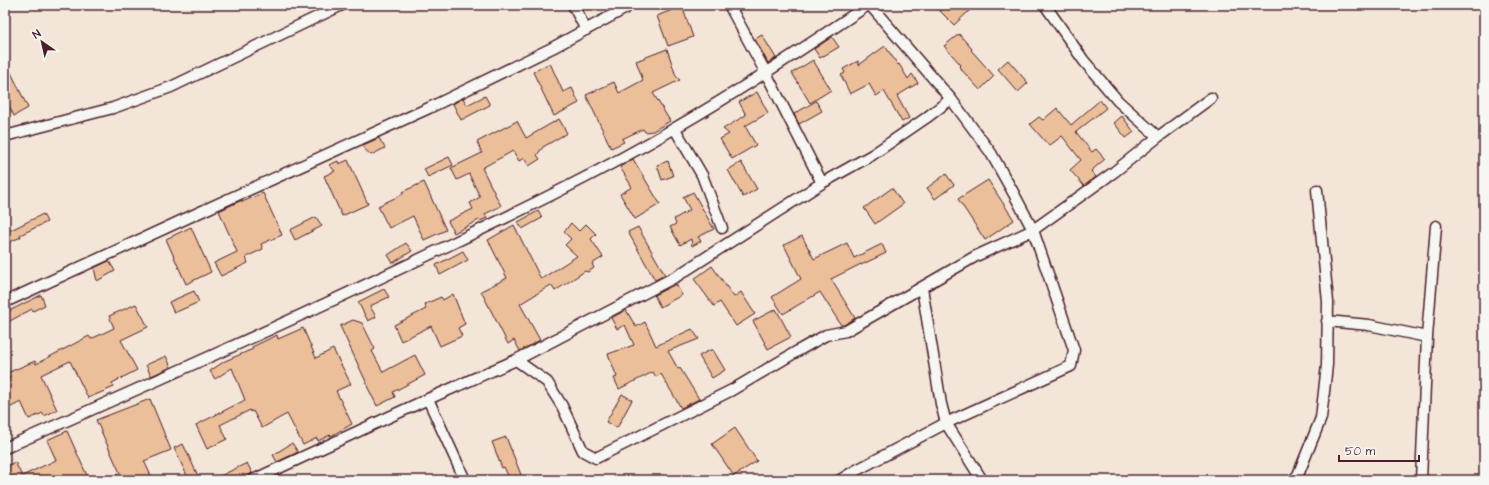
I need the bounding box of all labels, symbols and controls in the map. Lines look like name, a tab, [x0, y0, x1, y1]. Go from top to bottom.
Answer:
north arrow	[22, 22, 62, 62]
text: N	[30, 26, 44, 42]
scale bar	[1339, 437, 1419, 463]
text: 50 m	[1345, 443, 1376, 460]

